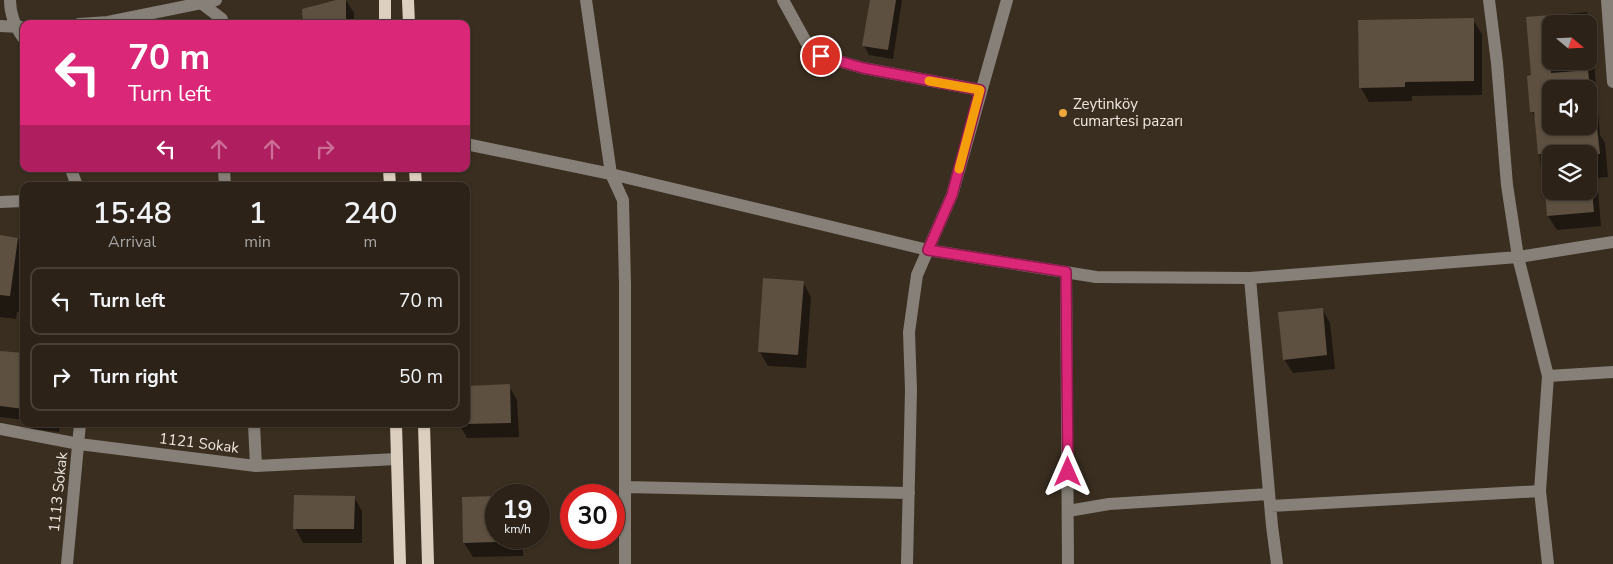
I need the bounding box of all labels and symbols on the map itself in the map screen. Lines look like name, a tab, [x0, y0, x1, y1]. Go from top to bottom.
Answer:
north arrow	[1542, 15, 1598, 70]
pin	[800, 35, 842, 77]
place label: Zeytinköy cumartesi pazarı	[1073, 94, 1183, 131]
marker: Zeytinköy cumartesi pazarı	[1057, 107, 1069, 119]
street label: 1121 Sokak	[158, 428, 241, 458]
position arrow	[1041, 445, 1093, 497]
street label: 1113 Sokak	[44, 451, 72, 533]
speed limit sign: 30	[560, 484, 625, 549]

